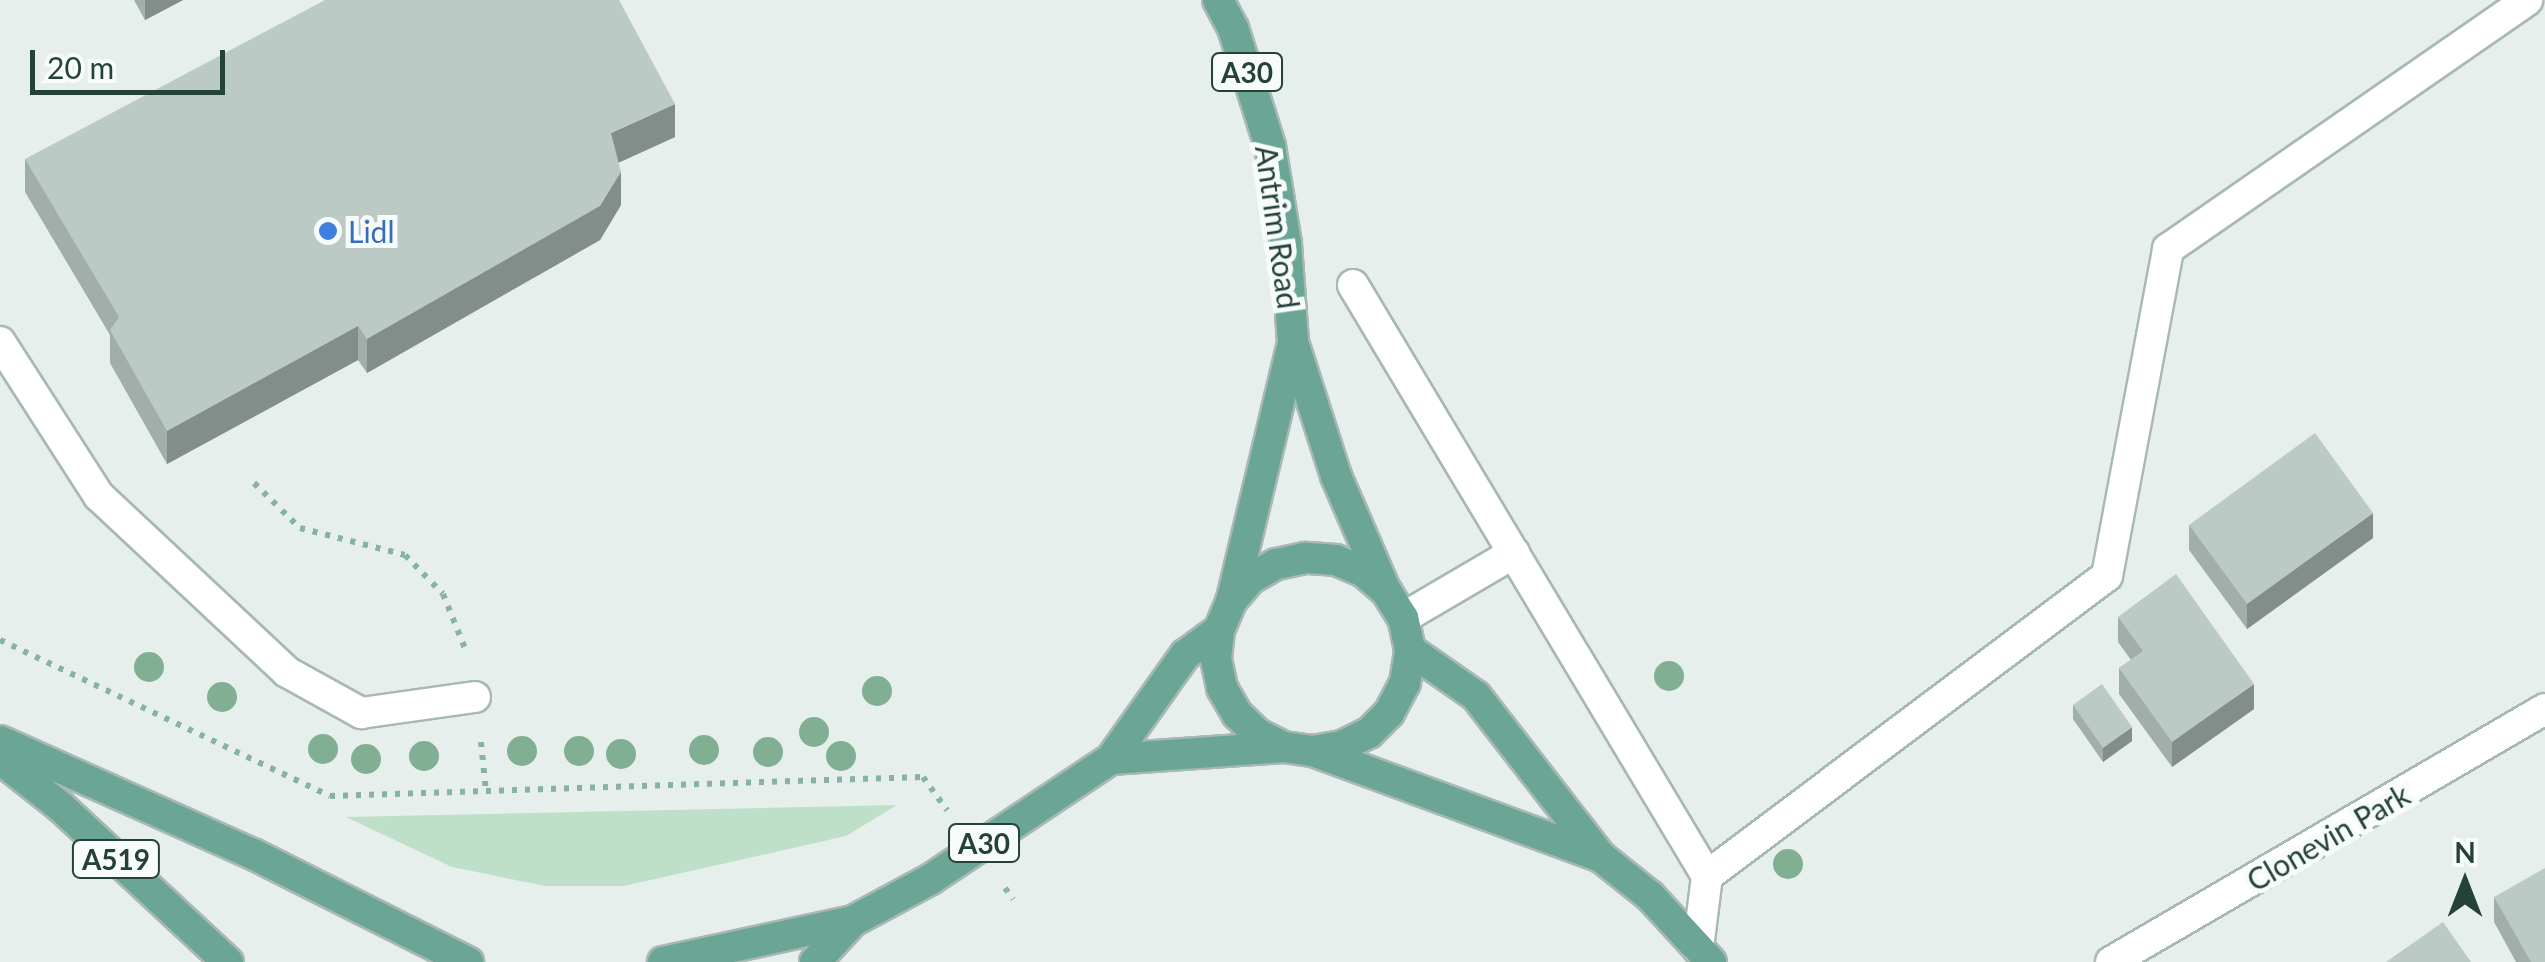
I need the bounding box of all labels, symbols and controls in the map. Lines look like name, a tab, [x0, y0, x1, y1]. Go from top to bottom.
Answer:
scale bar	[35, 30, 230, 92]
text: 20 m	[47, 49, 114, 85]
road number: A30	[1210, 49, 1284, 95]
street label: Antrim Road	[1249, 143, 1307, 311]
place label: Lidl	[348, 213, 394, 249]
marker: Lidl	[317, 220, 339, 242]
street label: Clonevin Park	[2240, 776, 2416, 898]
road number: A30	[946, 820, 1022, 866]
north arrow	[2415, 832, 2515, 932]
text: N	[2454, 835, 2476, 869]
road number: A519	[71, 836, 161, 882]

